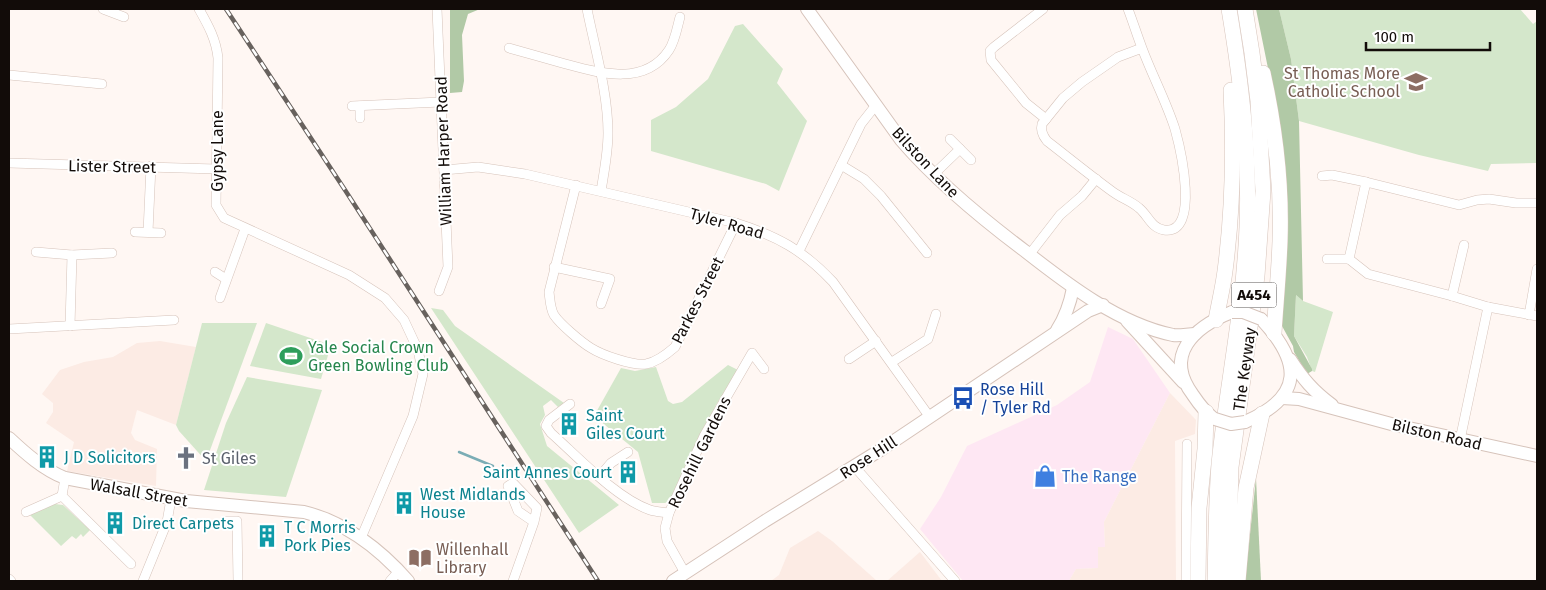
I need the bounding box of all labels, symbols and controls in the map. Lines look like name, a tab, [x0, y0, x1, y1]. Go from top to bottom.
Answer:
scale bar	[1366, 20, 1490, 52]
text: 100 m	[1374, 28, 1414, 46]
place label: St Thomas More Catholic School	[1284, 64, 1400, 101]
school or university icon: St Thomas More Catholic School	[1403, 69, 1429, 95]
street label: William Harper Road	[431, 76, 456, 226]
street label: Gypsy Lane	[208, 110, 227, 192]
street label: Bilston Lane	[888, 123, 963, 202]
street label: Lister Street	[68, 156, 156, 177]
street label: Tyler Road	[688, 204, 766, 243]
street label: Parkes Street	[667, 253, 728, 347]
road number: A454	[1232, 282, 1276, 308]
street label: The Keyway	[1229, 326, 1260, 412]
place label: Yale Social Crown Green Bowling Club	[308, 338, 449, 375]
sports icon: Yale Social Crown Green Bowling Club	[278, 343, 304, 369]
place label: Rose Hill / Tyler Rd	[980, 380, 1051, 417]
bus stop icon: Rose Hill / Tyler Rd	[950, 385, 976, 411]
street label: Rosehill Gardens	[664, 393, 735, 511]
place label: Saint Giles Court	[586, 406, 665, 443]
building icon: Saint Giles Court	[556, 411, 582, 437]
street label: Bilston Road	[1390, 415, 1484, 454]
street label: Rose Hill	[836, 432, 901, 483]
building icon: J D Solicitors	[34, 444, 60, 470]
church icon: St Giles	[173, 445, 199, 471]
place label: J D Solicitors	[64, 448, 155, 467]
place label: St Giles	[202, 449, 256, 468]
building icon: Saint Annes Court	[615, 459, 641, 485]
place label: Saint Annes Court	[483, 463, 612, 482]
shop icon: The Range	[1032, 463, 1058, 489]
place label: The Range	[1062, 467, 1137, 486]
street label: Walsall Street	[89, 475, 189, 510]
place label: West Midlands House	[420, 485, 526, 522]
building icon: West Midlands House	[391, 490, 417, 516]
building icon: Direct Carpets	[102, 510, 128, 536]
place label: Direct Carpets	[132, 514, 234, 533]
place label: T C Morris Pork Pies	[284, 518, 356, 555]
building icon: T C Morris Pork Pies	[254, 523, 280, 549]
place label: Willenhall Library	[436, 540, 509, 577]
library icon: Willenhall Library	[407, 545, 433, 571]

